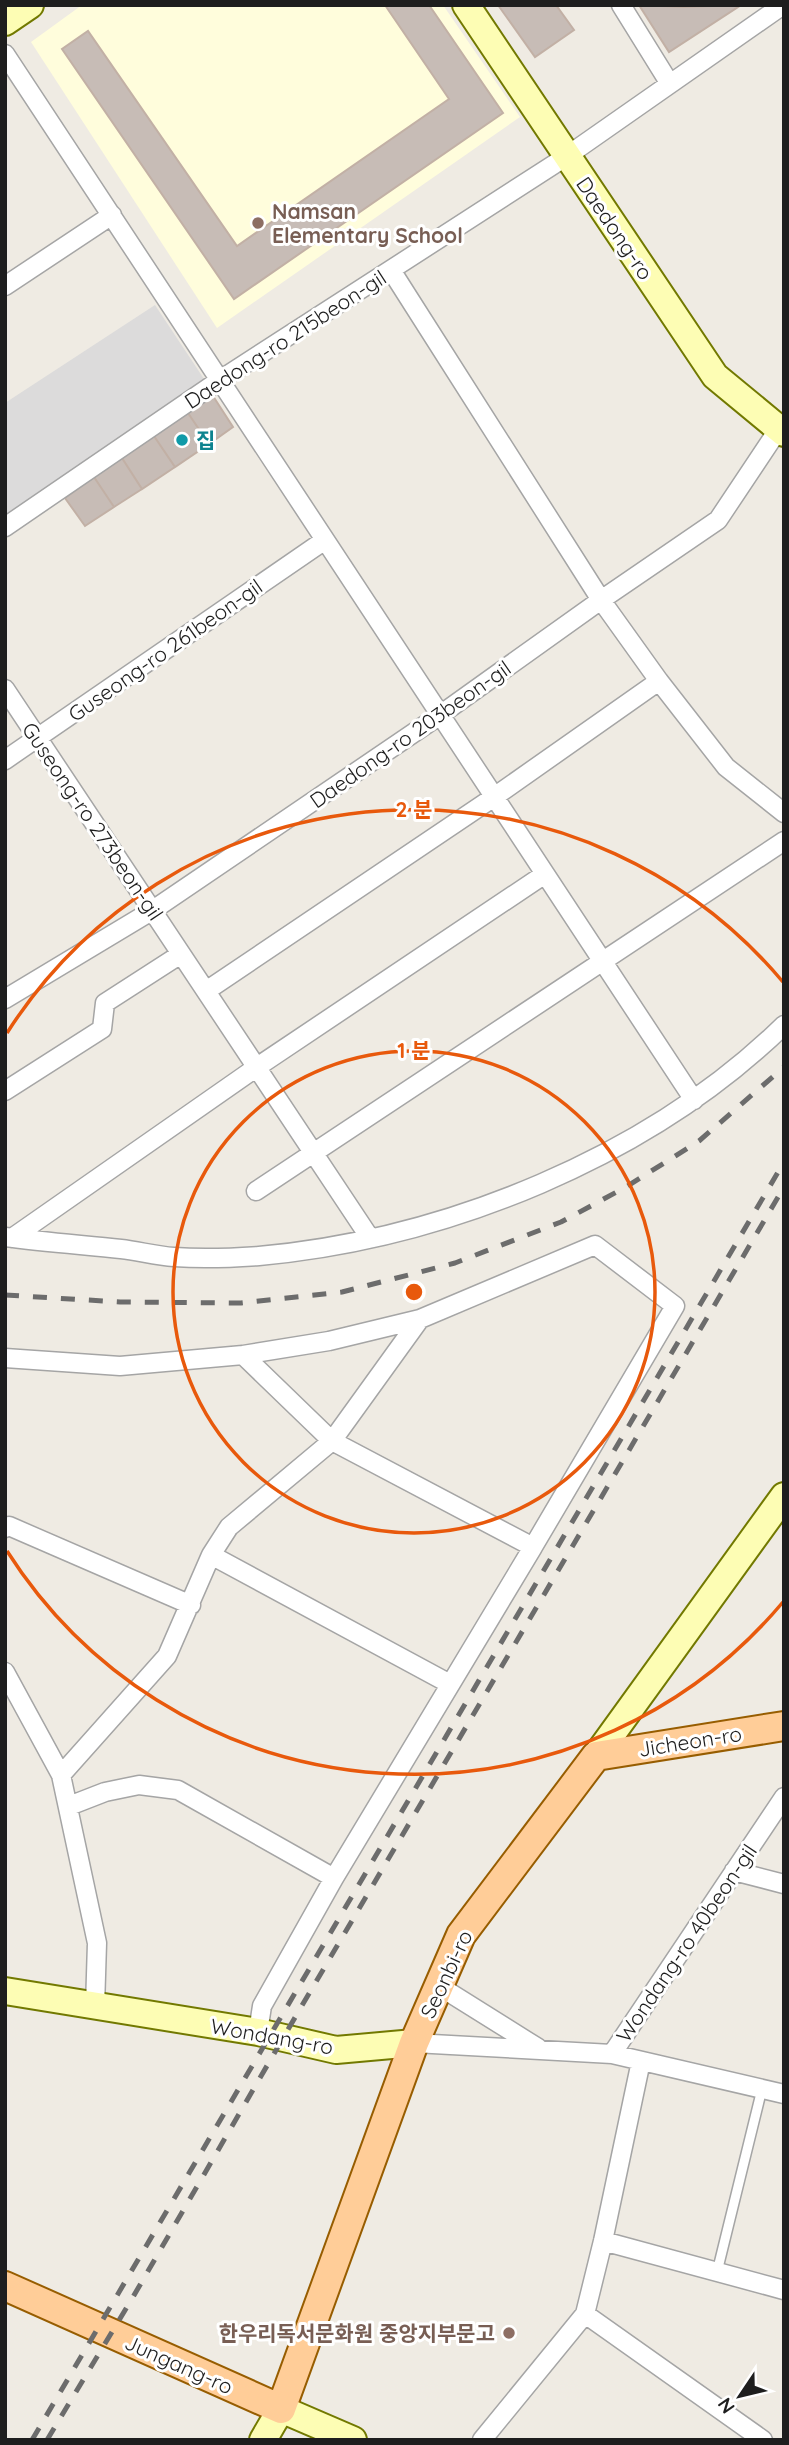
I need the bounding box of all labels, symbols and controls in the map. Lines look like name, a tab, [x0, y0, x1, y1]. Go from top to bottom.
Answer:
street label: Daedong-ro	[571, 171, 659, 285]
place label: Namsan Elementary School	[272, 198, 463, 248]
marker: Namsan Elementary School	[250, 215, 266, 231]
street label: Daedong-ro 215beon-gil	[179, 264, 391, 414]
place label: 집	[196, 427, 215, 453]
marker: 집	[174, 432, 190, 448]
street label: Guseong-ro 261beon-gil	[63, 573, 267, 727]
street label: Daedong-ro 203beon-gil	[304, 655, 516, 813]
street label: Guseong-ro 273beon-gil	[17, 717, 169, 925]
text: 2 분	[395, 796, 433, 822]
text: 1 분	[397, 1037, 431, 1063]
centre of rings	[402, 1280, 426, 1304]
street label: Jicheon-ro	[636, 1720, 744, 1762]
street label: Wondang-ro 40beon-gil	[610, 1839, 762, 2047]
street label: Seonbi-ro	[414, 1926, 478, 2022]
street label: Wondang-ro	[209, 2012, 335, 2060]
place label: 한우리독서문화원 중앙지부문고	[219, 2320, 495, 2346]
marker: 한우리독서문화원 중앙지부문고	[501, 2325, 517, 2341]
street label: Jungang-ro	[121, 2329, 237, 2399]
north arrow	[705, 2361, 775, 2431]
text: N	[712, 2393, 740, 2418]

